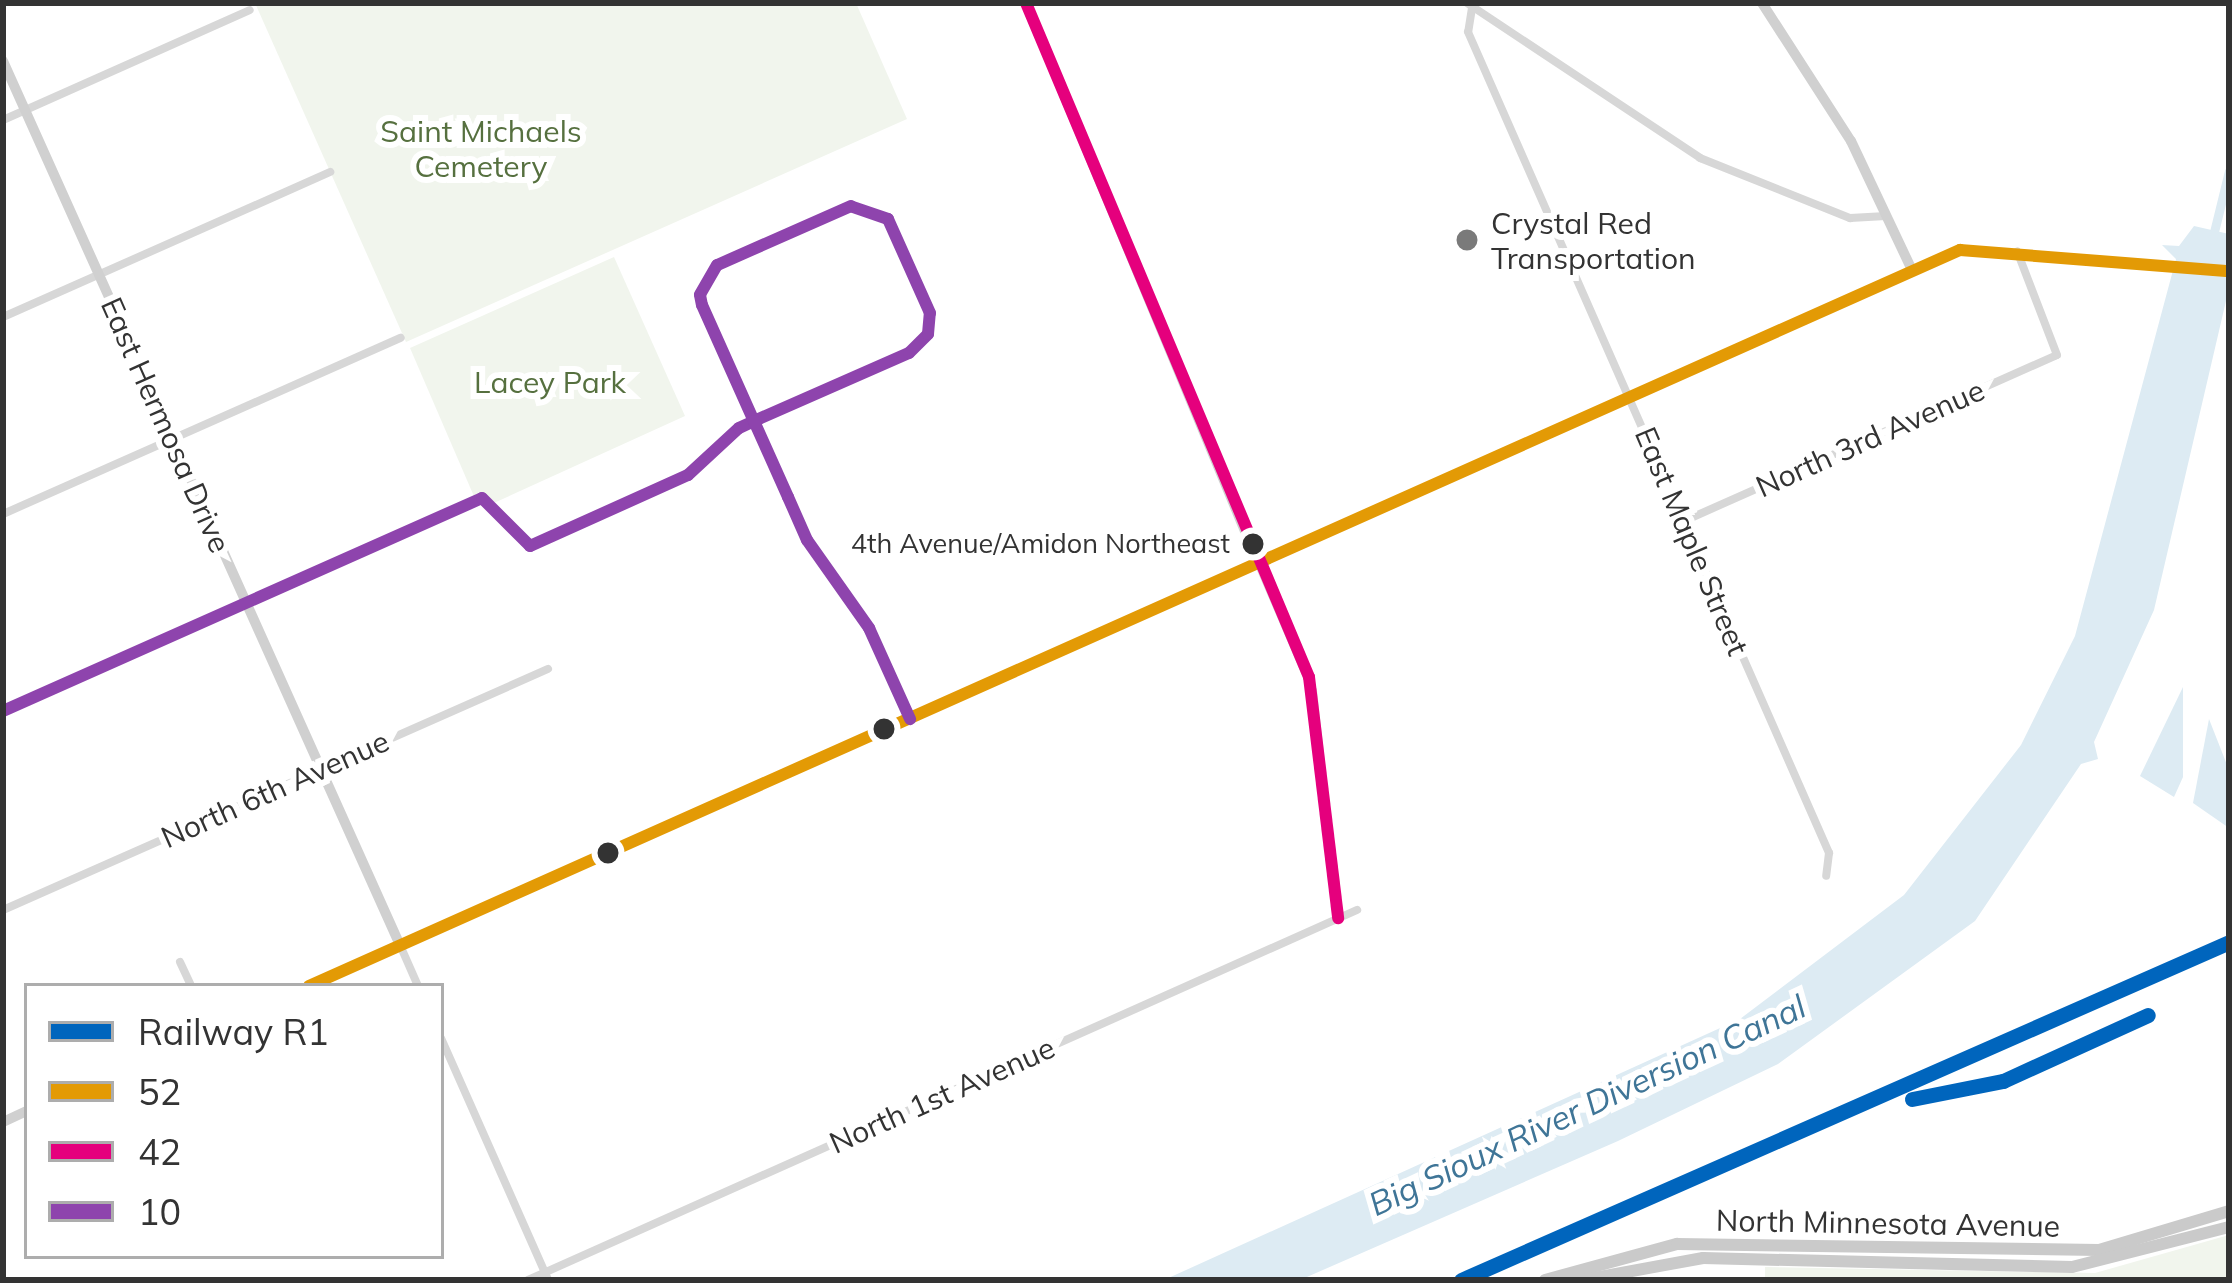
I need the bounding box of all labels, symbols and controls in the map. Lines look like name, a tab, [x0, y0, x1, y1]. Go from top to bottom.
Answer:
park label: Saint Michaels Cemetery	[380, 113, 582, 184]
place label: Crystal Red Transportation	[1491, 205, 1696, 276]
marker: Crystal Red Transportation	[1454, 227, 1480, 253]
street label: East Hermosa Drive	[94, 292, 238, 558]
park label: Lacey Park	[474, 364, 626, 400]
street label: North 3rd Avenue	[1750, 371, 1990, 505]
street label: East Maple Street	[1628, 421, 1756, 661]
place label: 4th Avenue/Amidon Northeast	[851, 528, 1230, 560]
marker: 4th Avenue/Amidon Northeast	[1242, 533, 1264, 555]
unlabelled marker	[873, 718, 895, 740]
street label: North 6th Avenue	[156, 723, 394, 855]
unlabelled marker	[597, 842, 619, 864]
legend	[24, 983, 444, 1259]
water label: Big Sioux River Diversion Canal	[1362, 986, 1812, 1224]
text: Railway R1	[138, 1009, 329, 1054]
street label: North 1st Avenue	[824, 1029, 1060, 1161]
text: 52	[138, 1069, 181, 1114]
text: 42	[138, 1129, 181, 1174]
text: 10	[138, 1189, 181, 1234]
street label: North Minnesota Avenue	[1716, 1202, 2060, 1244]

